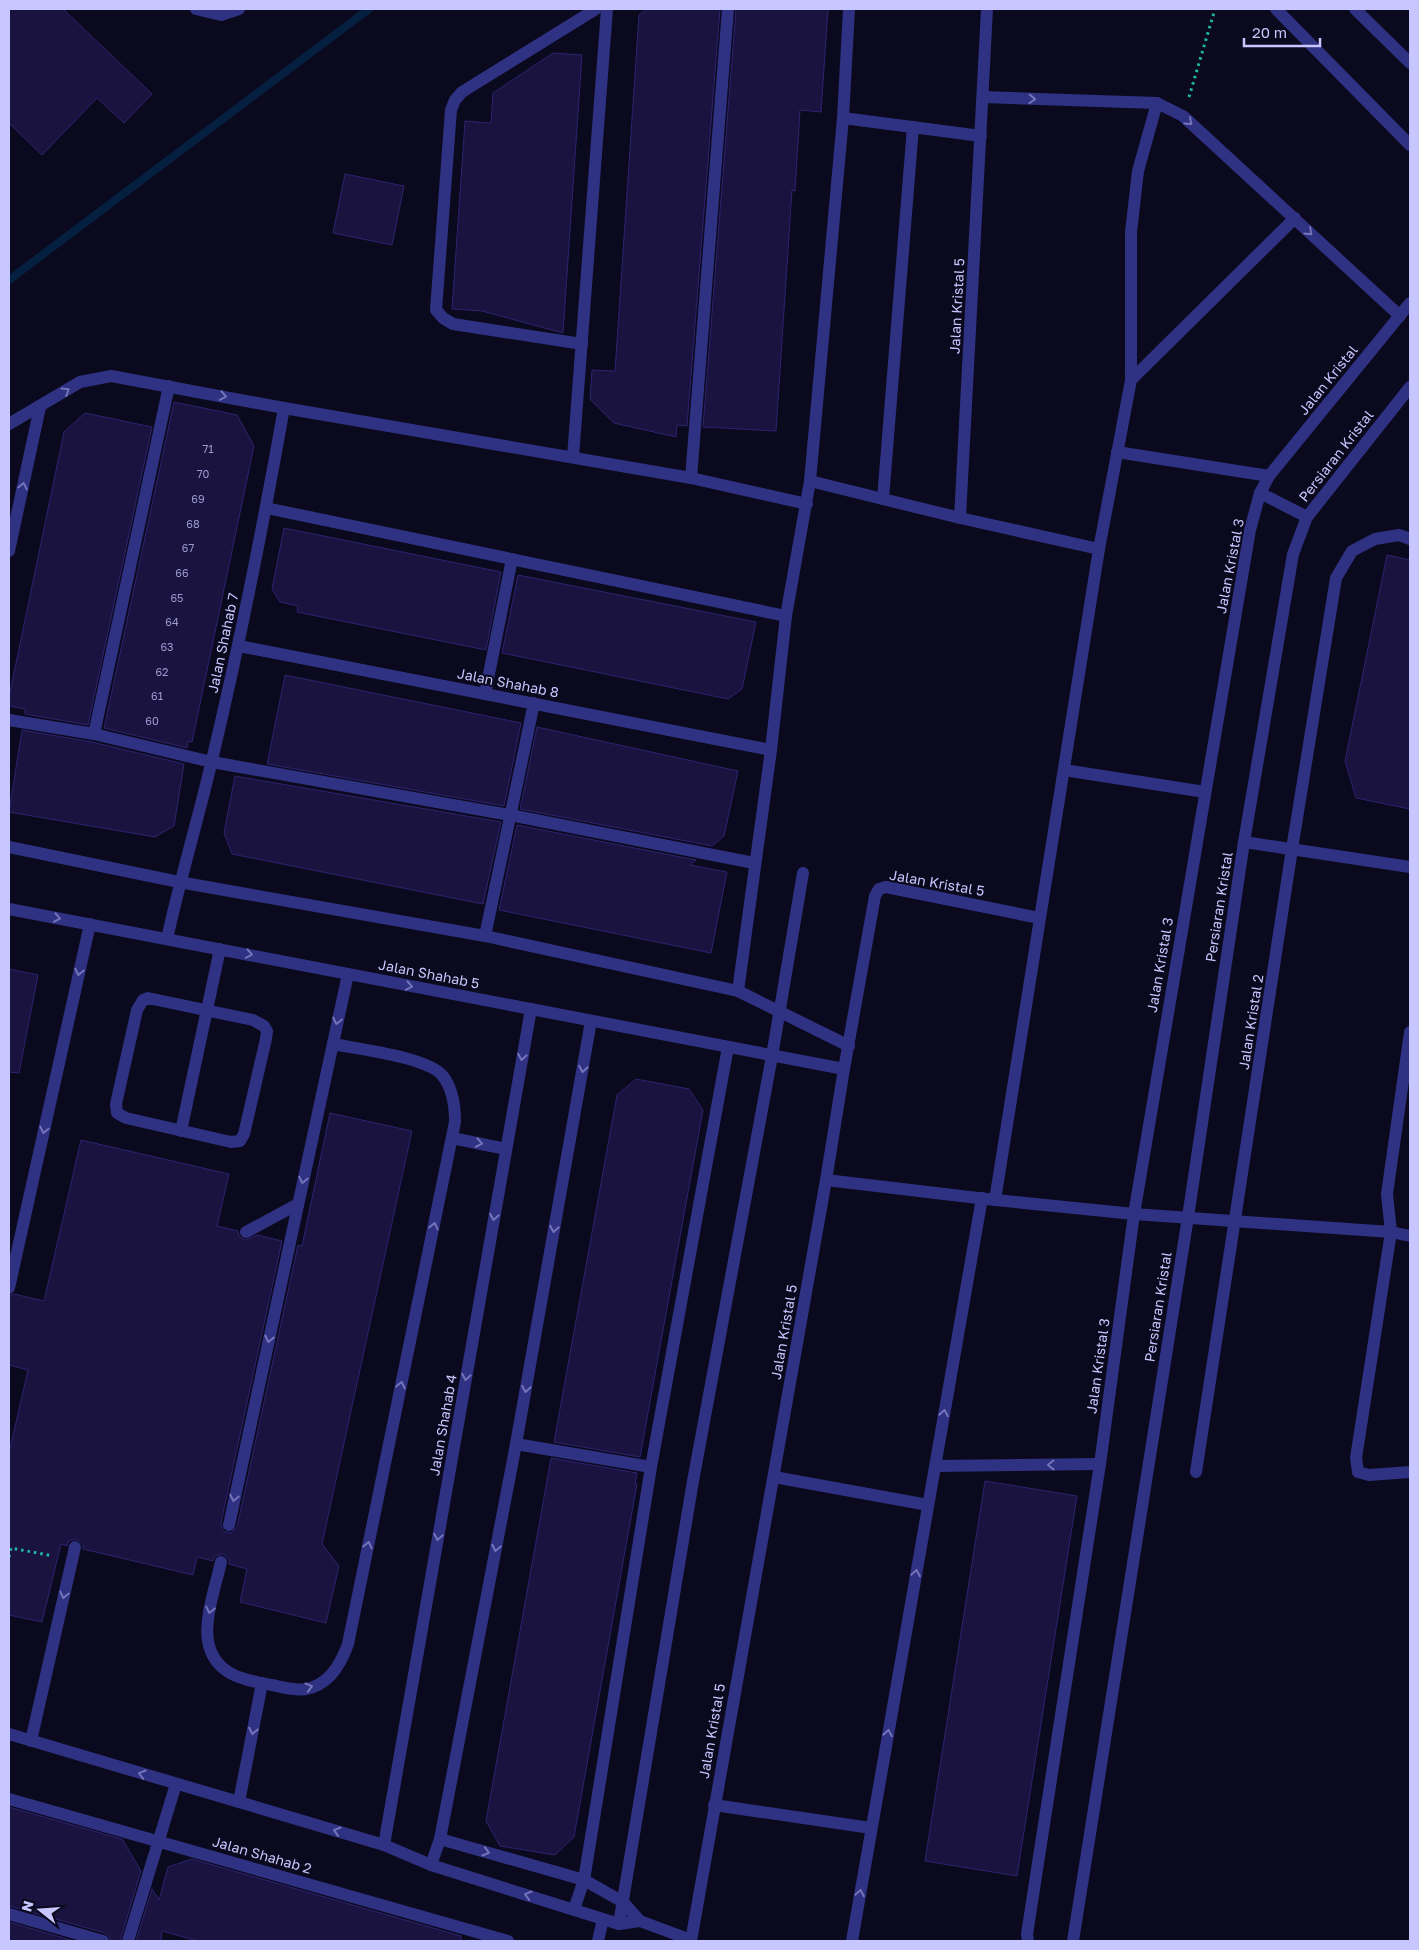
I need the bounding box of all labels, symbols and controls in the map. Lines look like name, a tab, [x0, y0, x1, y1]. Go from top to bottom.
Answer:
scale bar	[1244, 15, 1320, 47]
text: 20 m	[1252, 23, 1287, 41]
one-way arrow	[1028, 93, 1036, 104]
one-way arrow	[1183, 116, 1192, 125]
one-way arrow	[1304, 226, 1313, 235]
street label: Jalan Kristal 5	[945, 258, 968, 354]
street label: Jalan Kristal	[1294, 342, 1361, 418]
one-way arrow	[60, 387, 69, 397]
one-way arrow	[219, 391, 228, 401]
street label: Persiaran Kristal	[1295, 407, 1377, 505]
house number: 71	[202, 442, 214, 455]
house number: 70	[197, 467, 210, 480]
one-way arrow	[17, 482, 28, 491]
house number: 69	[191, 492, 205, 505]
house number: 68	[186, 517, 200, 530]
street label: Jalan Kristal 3	[1212, 517, 1247, 615]
house number: 67	[182, 541, 194, 554]
house number: 66	[175, 566, 189, 579]
house number: 65	[170, 591, 184, 604]
street label: Jalan Shahab 7	[204, 591, 241, 694]
house number: 64	[165, 615, 179, 628]
house number: 63	[160, 640, 174, 653]
street label: Jalan Shahab 8	[456, 664, 560, 701]
house number: 62	[155, 665, 169, 678]
house number: 61	[151, 689, 163, 702]
house number: 60	[145, 714, 159, 727]
street label: Persiaran Kristal	[1201, 851, 1236, 963]
street label: Jalan Kristal 5	[888, 866, 986, 899]
one-way arrow	[52, 912, 61, 922]
street label: Jalan Kristal 3	[1143, 916, 1176, 1014]
one-way arrow	[245, 949, 254, 959]
street label: Jalan Shahab 5	[377, 955, 481, 992]
one-way arrow	[74, 967, 85, 976]
street label: Jalan Kristal 2	[1235, 973, 1266, 1071]
one-way arrow	[404, 980, 413, 990]
one-way arrow	[333, 1017, 343, 1026]
one-way arrow	[518, 1053, 528, 1062]
one-way arrow	[578, 1064, 588, 1073]
one-way arrow	[39, 1126, 50, 1135]
one-way arrow	[475, 1138, 483, 1148]
one-way arrow	[298, 1176, 309, 1185]
one-way arrow	[490, 1213, 500, 1222]
one-way arrow	[428, 1222, 438, 1231]
one-way arrow	[550, 1224, 560, 1233]
street label: Persiaran Kristal	[1140, 1251, 1175, 1363]
street label: Jalan Kristal 5	[767, 1283, 800, 1381]
street label: Jalan Kristal 3	[1082, 1317, 1113, 1415]
one-way arrow	[264, 1335, 275, 1343]
street label: Jalan Shahab 4	[425, 1373, 460, 1477]
one-way arrow	[462, 1373, 472, 1382]
one-way arrow	[395, 1381, 406, 1390]
one-way arrow	[522, 1384, 532, 1393]
one-way arrow	[938, 1409, 949, 1417]
one-way arrow	[1047, 1459, 1055, 1470]
one-way arrow	[230, 1493, 240, 1502]
one-way arrow	[434, 1533, 444, 1542]
one-way arrow	[363, 1540, 373, 1549]
one-way arrow	[491, 1544, 502, 1553]
one-way arrow	[910, 1569, 920, 1577]
one-way arrow	[59, 1591, 70, 1599]
one-way arrow	[206, 1606, 216, 1615]
one-way arrow	[305, 1682, 313, 1692]
street label: Jalan Kristal 5	[695, 1682, 728, 1780]
one-way arrow	[248, 1727, 258, 1735]
one-way arrow	[882, 1729, 892, 1738]
one-way arrow	[138, 1769, 146, 1779]
one-way arrow	[334, 1827, 342, 1837]
street label: Jalan Shahab 2	[211, 1832, 314, 1877]
one-way arrow	[482, 1846, 491, 1857]
north arrow	[15, 1885, 65, 1935]
one-way arrow	[855, 1889, 865, 1898]
one-way arrow	[524, 1890, 532, 1900]
text: N	[17, 1898, 37, 1914]

